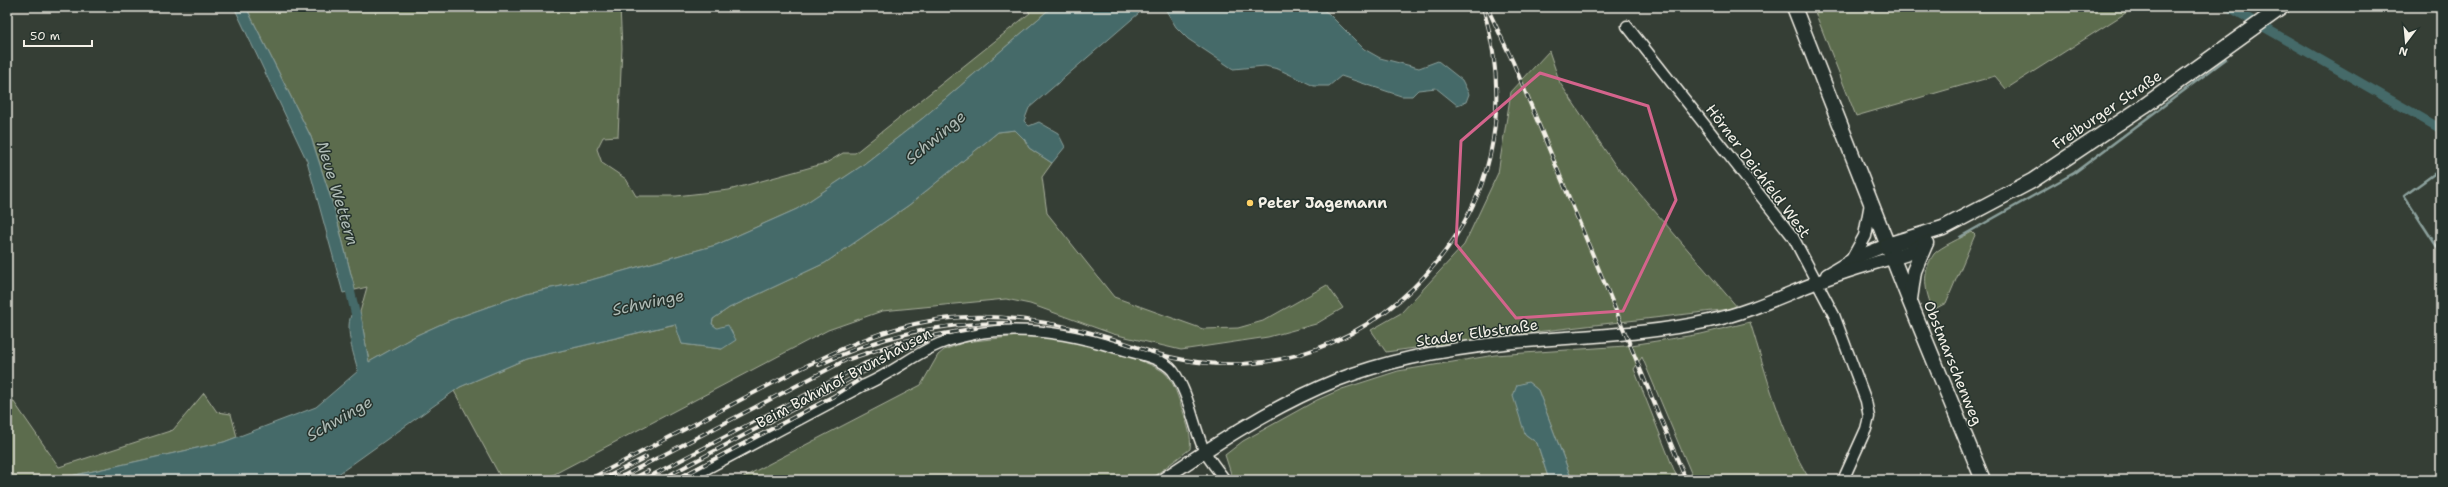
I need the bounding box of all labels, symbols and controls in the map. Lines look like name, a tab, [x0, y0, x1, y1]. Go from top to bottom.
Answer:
scale bar	[24, 22, 92, 48]
north arrow	[2386, 22, 2426, 62]
text: 50 m	[30, 28, 60, 44]
text: N	[2397, 43, 2410, 60]
street label: Freiburger Straße	[2048, 66, 2166, 154]
street label: Hörner Deichfeld West	[1701, 100, 1815, 242]
water label: Schwinge	[901, 106, 970, 169]
water label: Neue Wettern	[312, 138, 363, 248]
place label: Peter Jagemann	[1258, 193, 1387, 213]
marker: Peter Jagemann	[1245, 198, 1255, 208]
water label: Schwinge	[610, 285, 686, 320]
street label: Obstmarschenweg	[1919, 298, 1987, 428]
street label: Stader Elbstraße	[1415, 315, 1539, 351]
street label: Beim Bahnhof Brunshausen	[753, 323, 935, 433]
water label: Schwinge	[302, 391, 376, 446]

